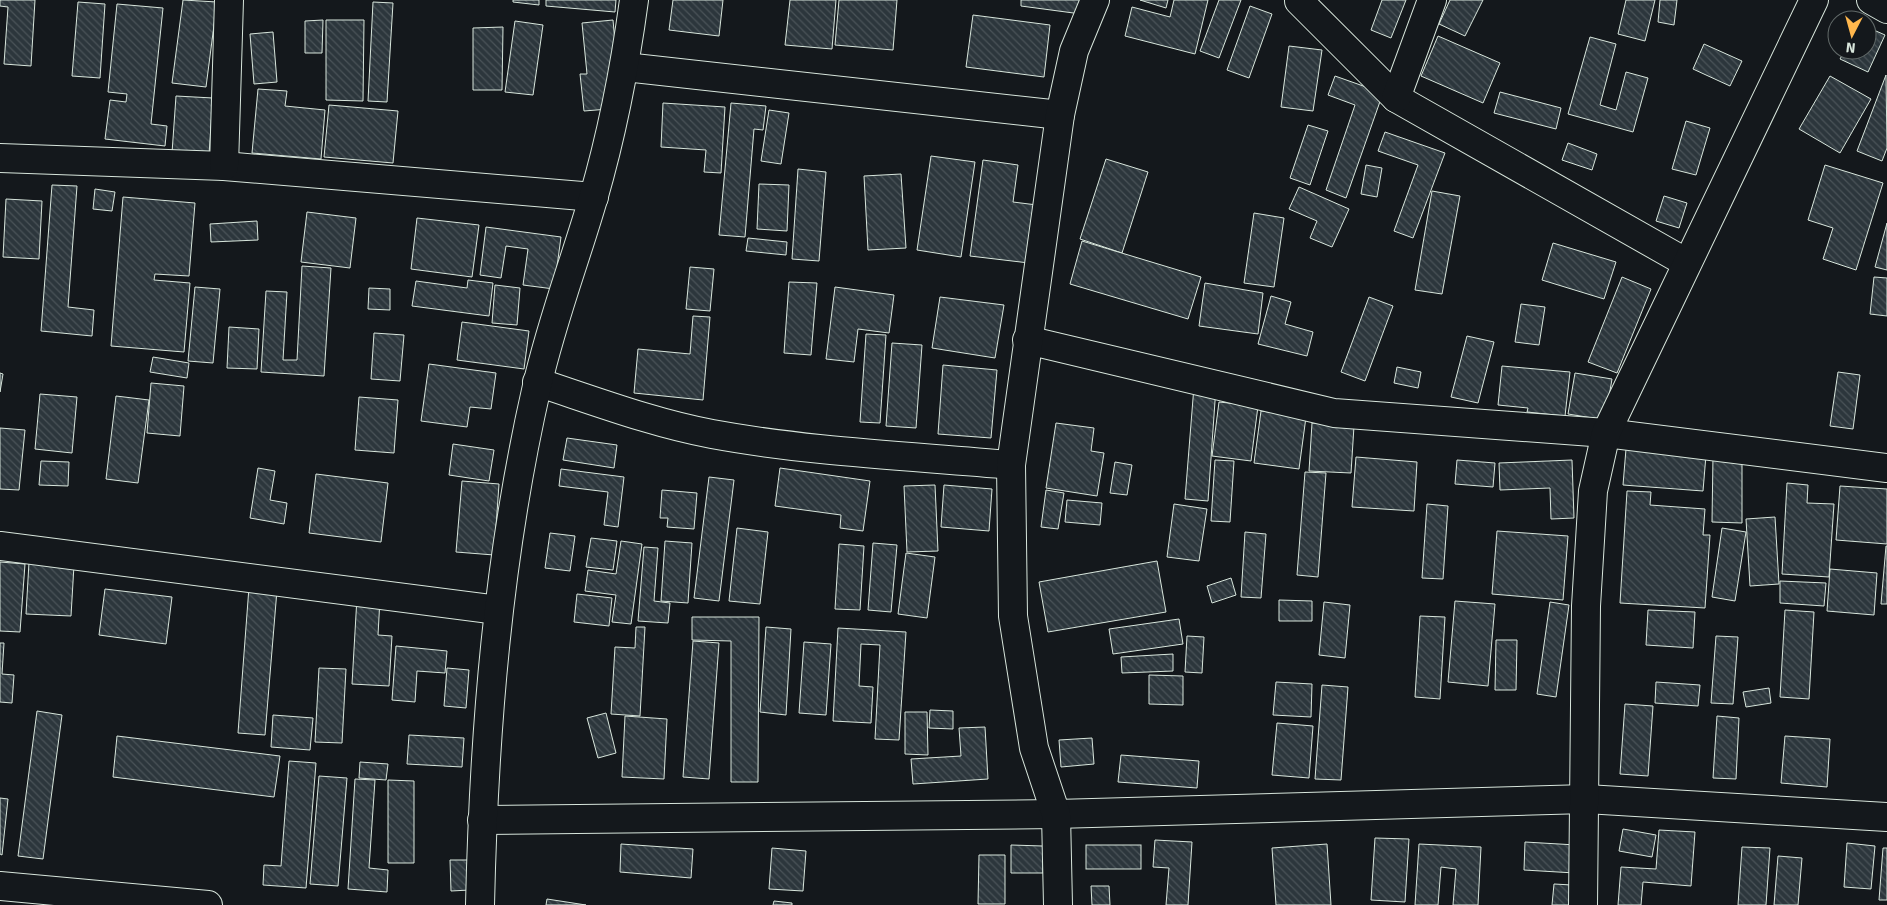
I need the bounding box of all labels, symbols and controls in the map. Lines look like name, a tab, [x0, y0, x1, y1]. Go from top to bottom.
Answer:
north arrow	[1827, 10, 1877, 60]
text: N	[1845, 38, 1856, 56]

